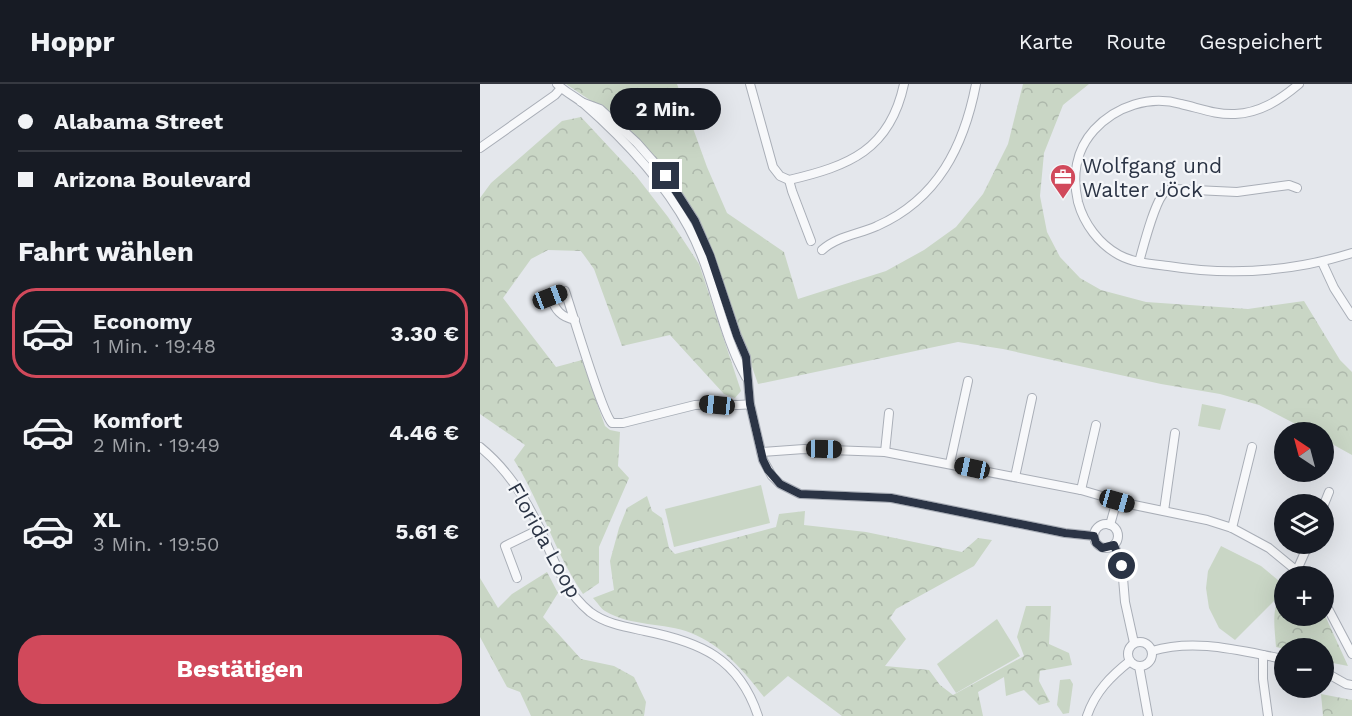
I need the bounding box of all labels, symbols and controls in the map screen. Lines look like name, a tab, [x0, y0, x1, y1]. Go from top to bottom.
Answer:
text: Hoppr	[30, 25, 115, 58]
text: Karte	[1019, 29, 1073, 54]
text: Route	[1106, 29, 1166, 54]
text: Gespeichert	[1199, 29, 1322, 54]
callout: 2 Min.	[610, 89, 722, 131]
text: 2 Min.	[636, 97, 695, 121]
text: Alabama Street	[54, 109, 223, 134]
place label: Wolfgang und Walter Jöck	[1082, 153, 1222, 202]
route end	[652, 162, 679, 189]
office icon: Wolfgang und Walter Jöck	[1048, 162, 1078, 200]
text: Arizona Boulevard	[54, 167, 251, 192]
text: Fahrt wählen	[18, 236, 194, 268]
car	[530, 282, 570, 312]
icon: car	[21, 306, 75, 360]
text: Economy	[93, 309, 192, 334]
text: 3.30 €	[391, 321, 459, 346]
text: 1 Min. · 19:48	[93, 334, 216, 358]
car	[698, 394, 736, 416]
icon: car	[21, 405, 75, 459]
text: Komfort	[93, 408, 182, 433]
text: 4.46 €	[389, 420, 459, 445]
north arrow	[1274, 422, 1334, 482]
map controls	[1274, 422, 1334, 698]
text: 2 Min. · 19:49	[93, 433, 220, 457]
car	[806, 440, 842, 458]
car	[953, 455, 991, 481]
street label: Florida Loop	[503, 478, 587, 602]
car	[1097, 487, 1137, 515]
button: layers	[1274, 494, 1334, 554]
icon: car	[21, 504, 75, 558]
text: XL	[93, 507, 121, 532]
text: 5.61 €	[396, 519, 459, 544]
text: 3 Min. · 19:50	[93, 532, 219, 556]
route start	[1108, 552, 1135, 579]
button: +	[1274, 566, 1334, 626]
button: Bestätigen	[18, 635, 462, 704]
button: −	[1274, 638, 1334, 698]

